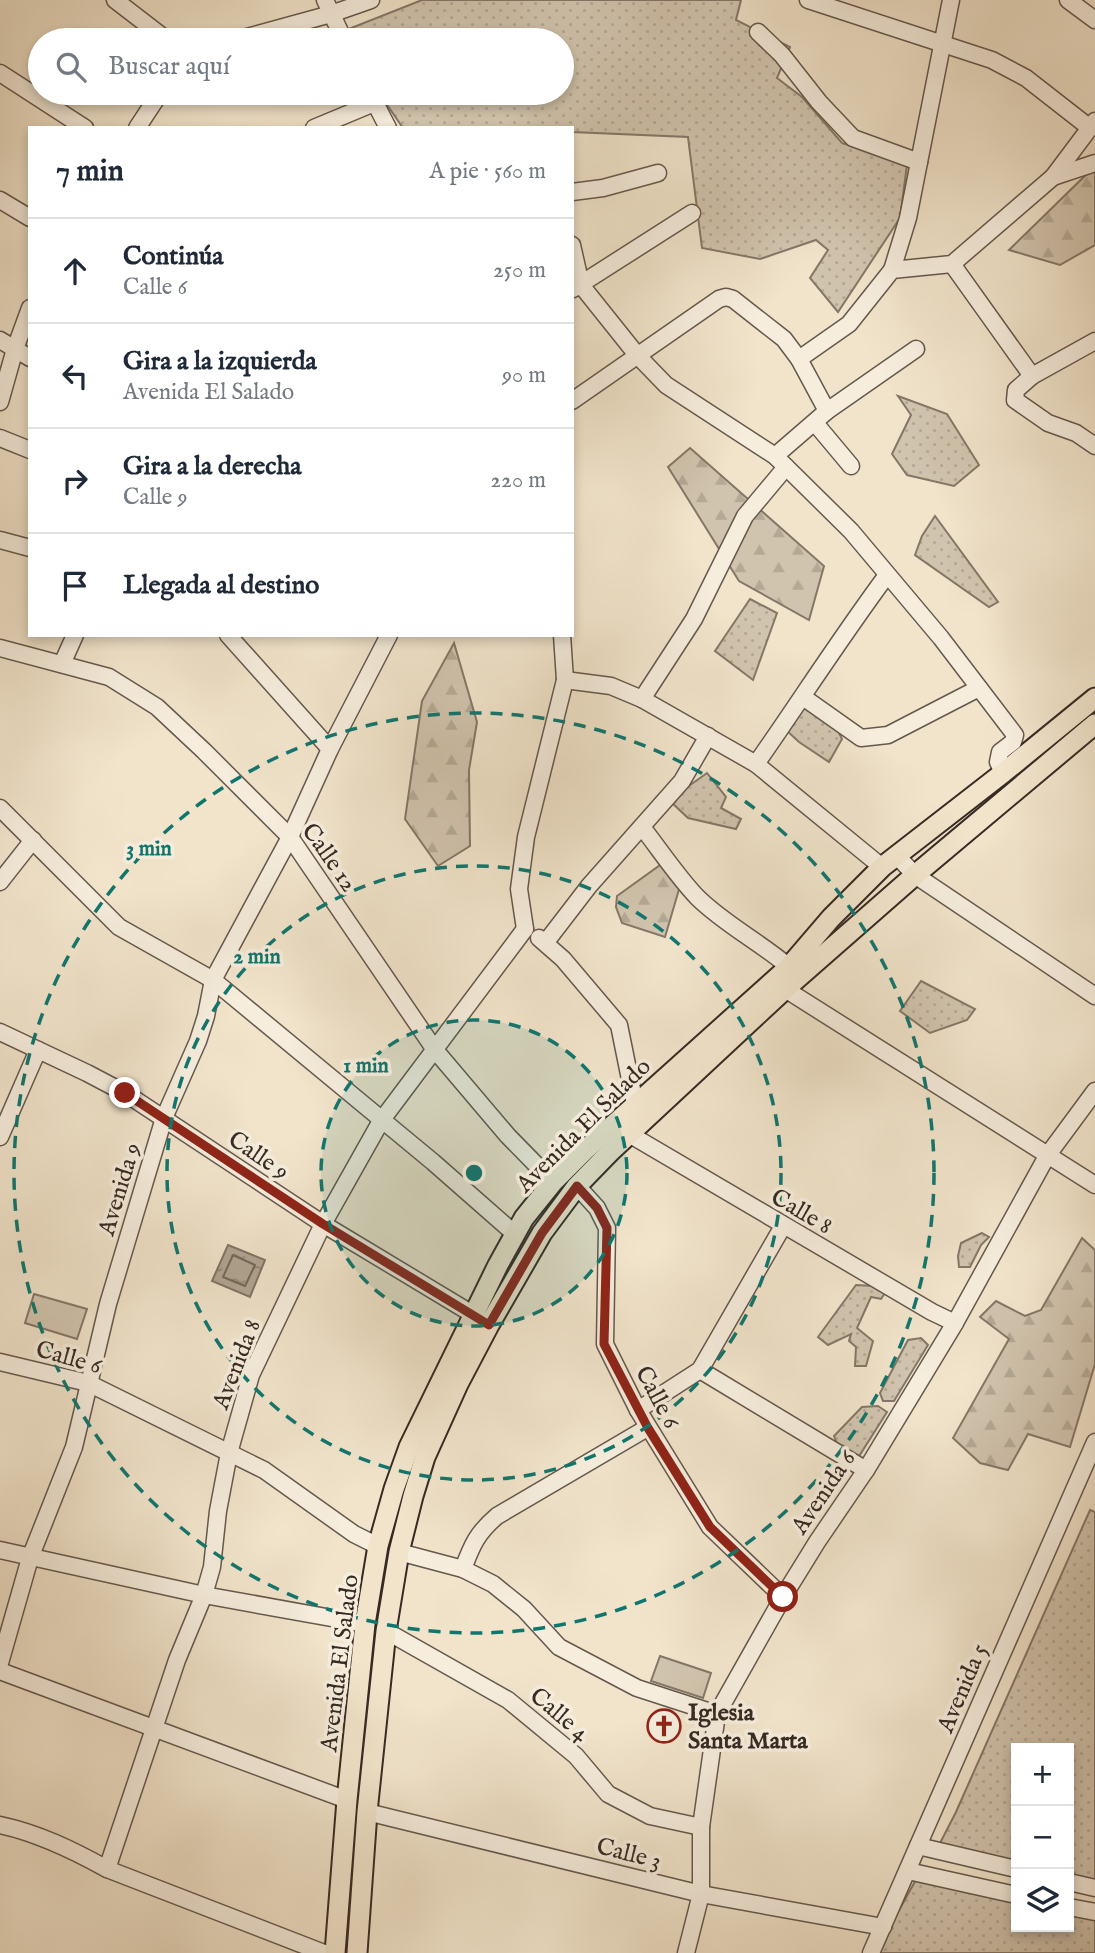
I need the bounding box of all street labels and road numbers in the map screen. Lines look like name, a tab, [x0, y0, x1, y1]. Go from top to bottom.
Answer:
street label: Calle 12	[294, 817, 364, 898]
street label: Avenida El Salado	[509, 1052, 658, 1201]
street label: Calle 9	[222, 1125, 295, 1188]
street label: Avenida 9	[91, 1139, 149, 1240]
street label: Calle 8	[765, 1182, 838, 1242]
street label: Avenida 8	[206, 1315, 269, 1415]
street label: Calle 6	[32, 1334, 106, 1383]
street label: Calle 6	[627, 1361, 686, 1435]
street label: Avenida 6	[784, 1444, 864, 1542]
street label: Avenida El Salado	[314, 1573, 367, 1755]
street label: Avenida 5	[930, 1639, 996, 1739]
street label: Calle 4	[523, 1681, 595, 1749]
street label: Calle 3	[593, 1831, 664, 1877]

